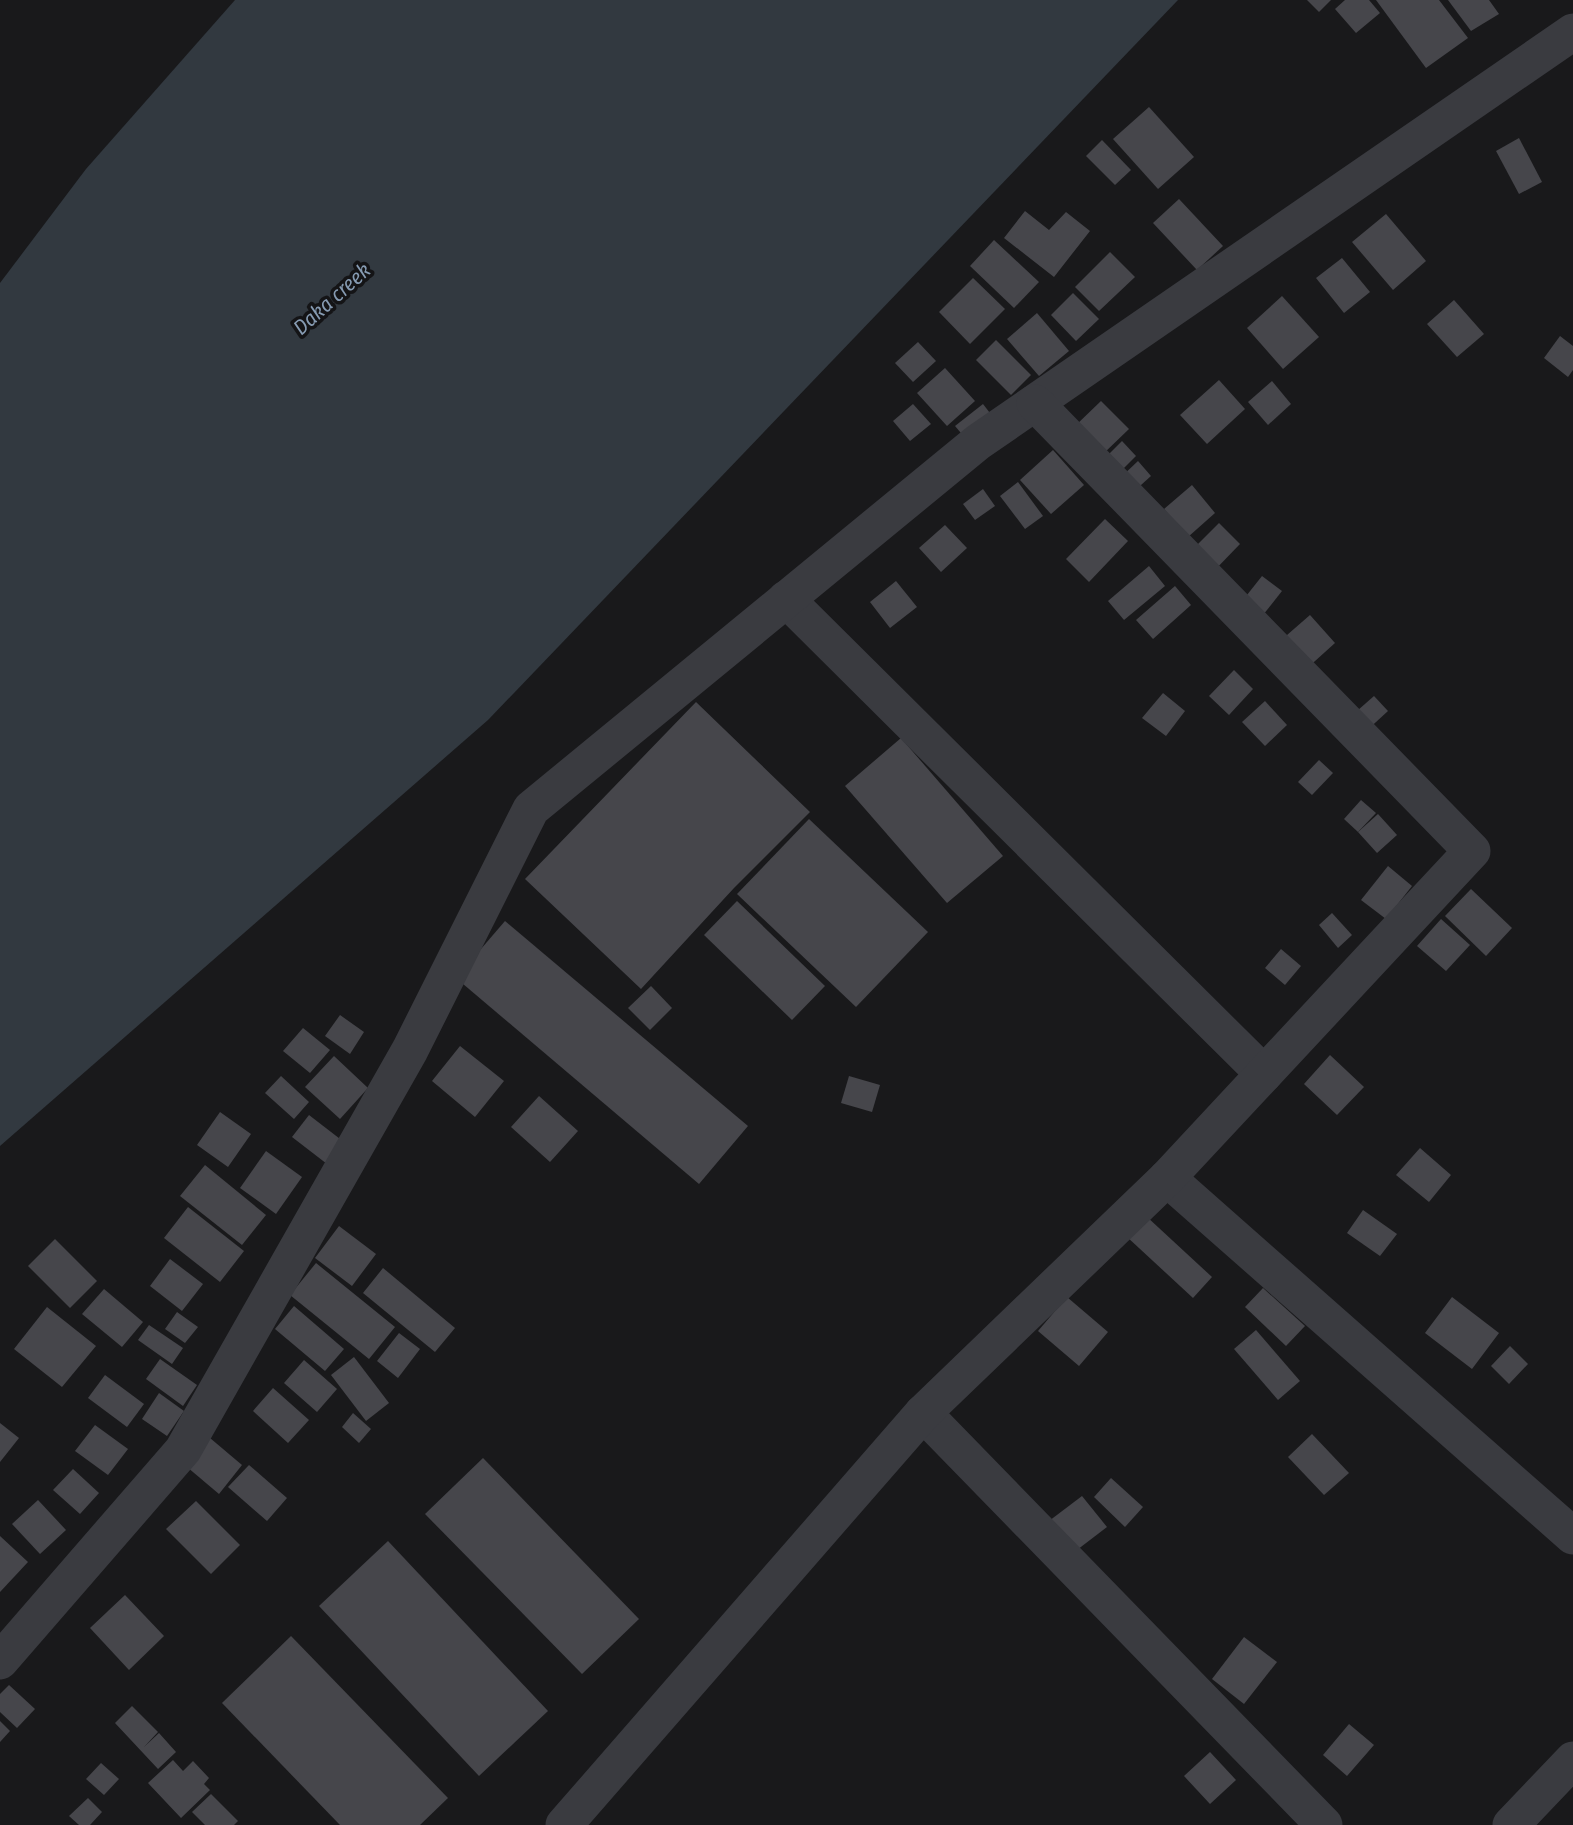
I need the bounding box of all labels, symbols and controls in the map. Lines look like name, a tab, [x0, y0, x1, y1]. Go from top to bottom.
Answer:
water label: Daka creek	[288, 257, 376, 341]

